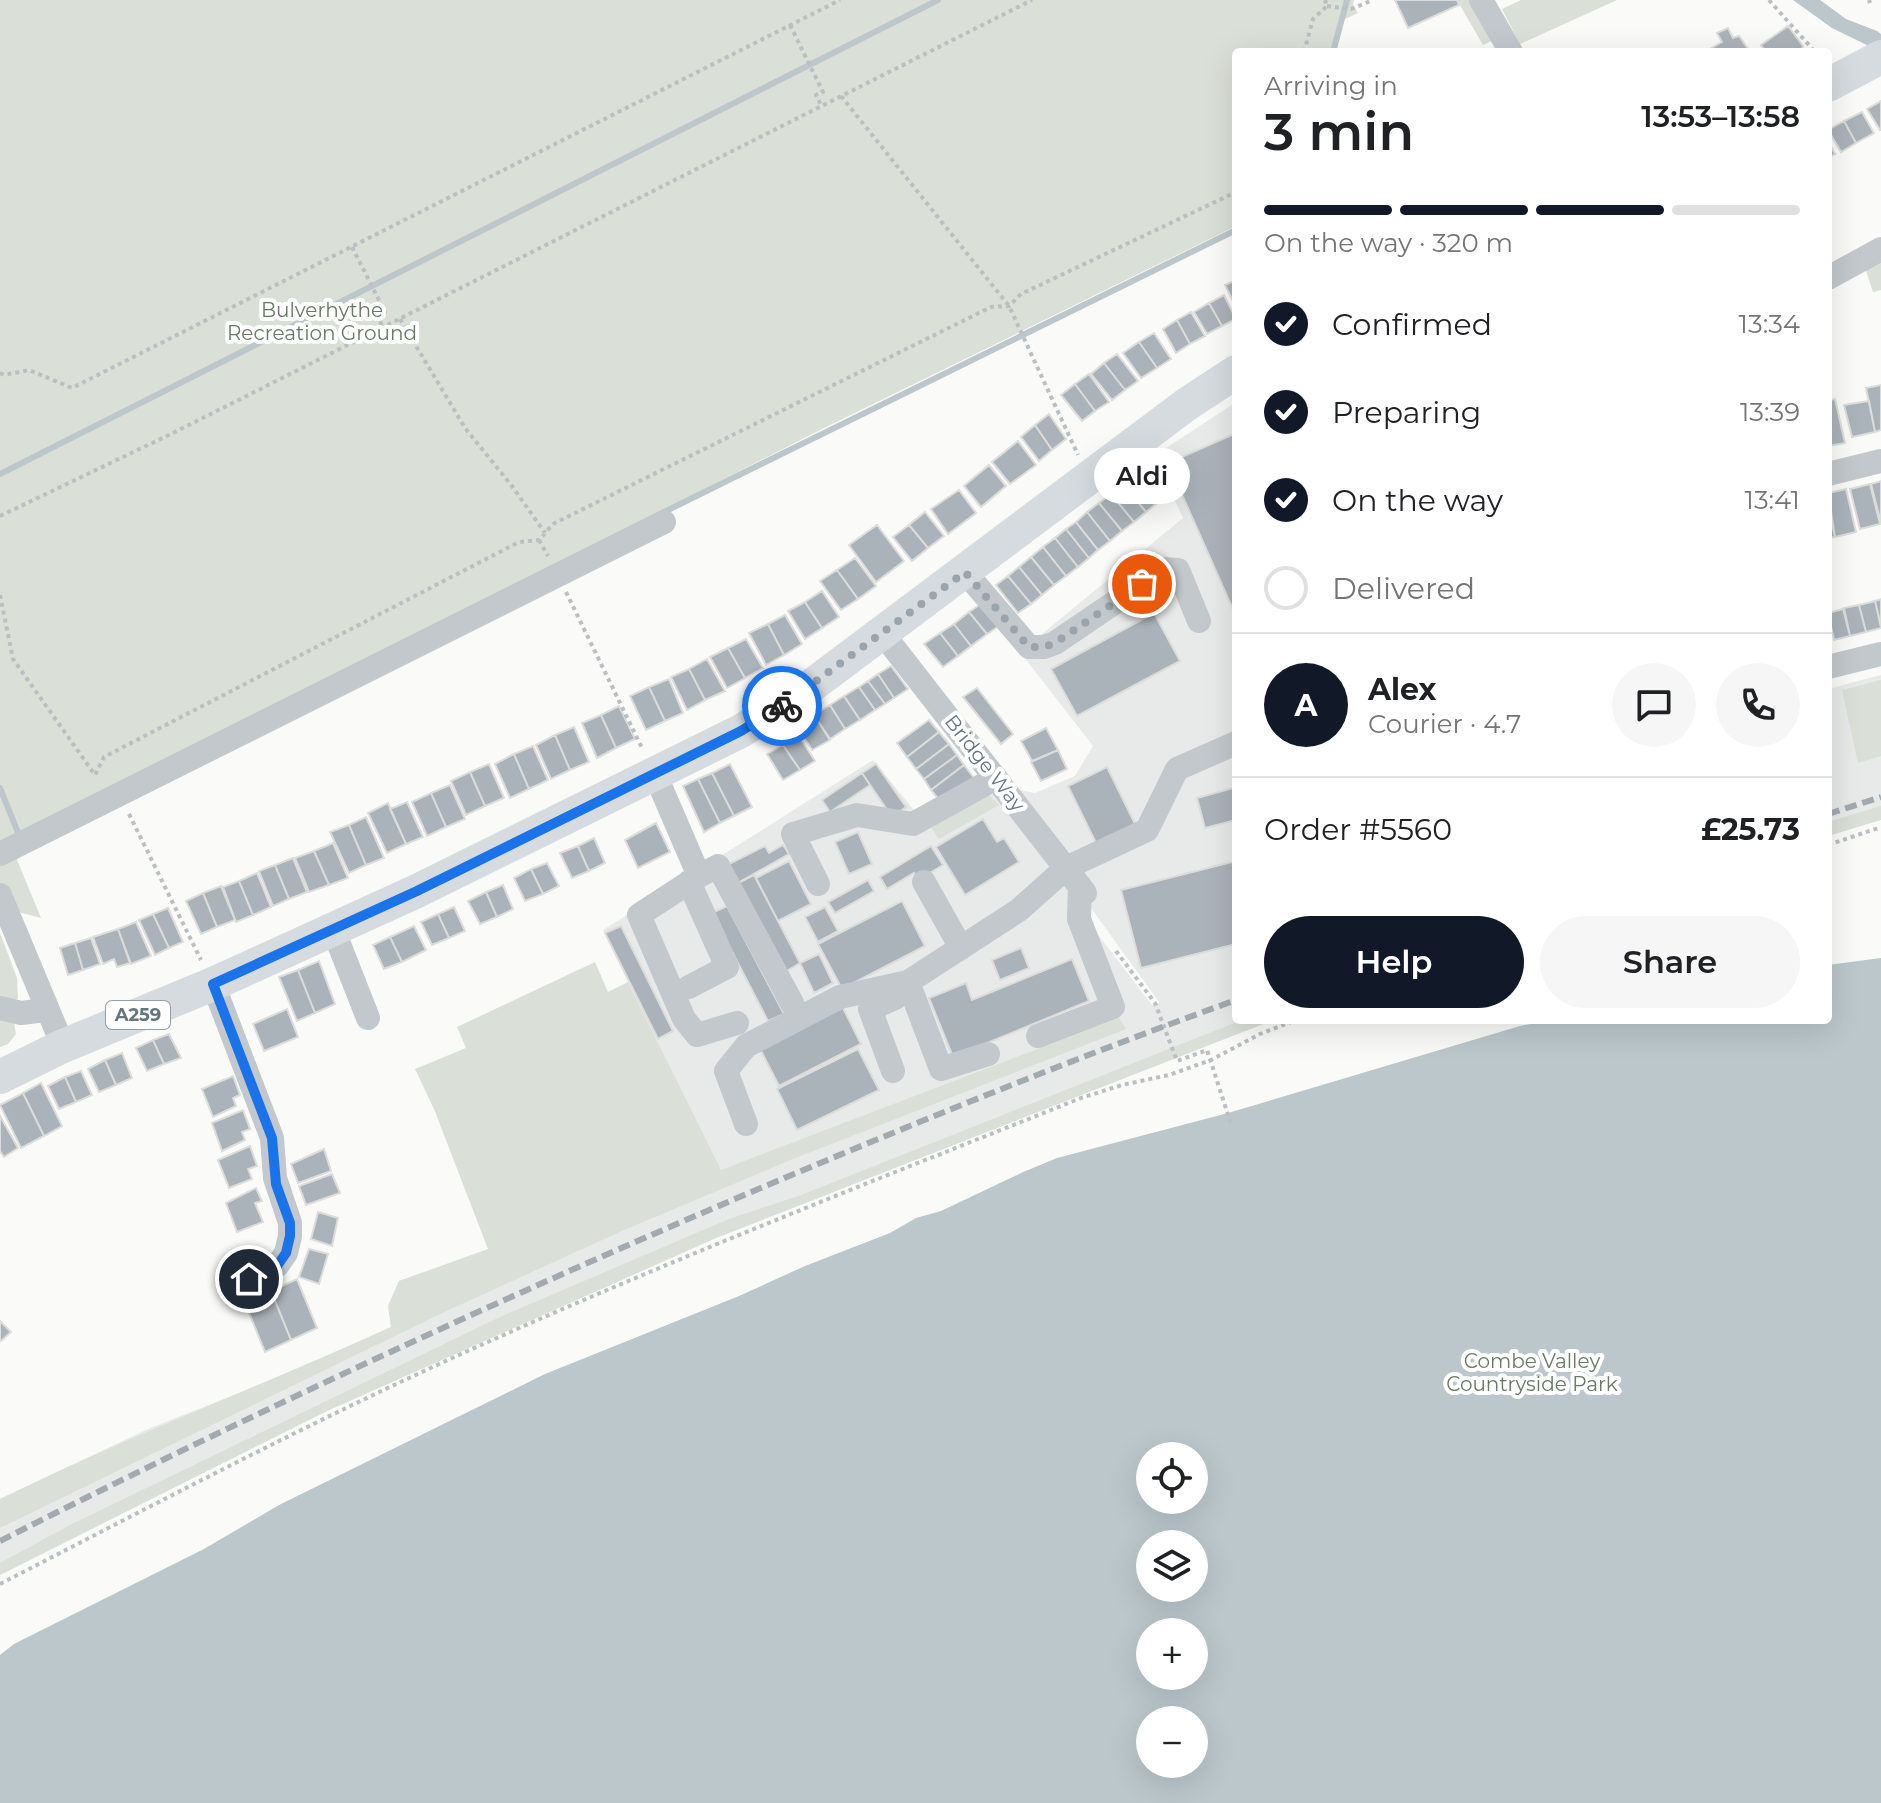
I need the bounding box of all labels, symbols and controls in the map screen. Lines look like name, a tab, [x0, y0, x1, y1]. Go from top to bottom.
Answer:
text: Arriving in	[1264, 70, 1398, 102]
text: 13:53–13:58	[1641, 98, 1800, 135]
text: 3 min	[1264, 100, 1414, 163]
text: On the way · 320 m	[1264, 227, 1513, 259]
park label: Bulverhythe Recreation Ground	[227, 298, 417, 345]
icon: check	[1264, 302, 1308, 346]
text: Confirmed	[1332, 306, 1492, 343]
text: 13:34	[1739, 308, 1800, 340]
icon: check	[1264, 390, 1308, 434]
text: Preparing	[1332, 394, 1481, 431]
text: 13:39	[1740, 396, 1800, 428]
callout: Aldi	[1094, 448, 1190, 504]
text: Aldi	[1116, 460, 1168, 492]
icon: check	[1264, 478, 1308, 522]
text: On the way	[1332, 482, 1503, 519]
text: 13:41	[1745, 484, 1800, 516]
pin	[1108, 550, 1176, 618]
icon: bag	[1120, 562, 1164, 606]
text: Delivered	[1332, 570, 1475, 607]
button: chat	[1612, 663, 1696, 747]
button: phone	[1716, 663, 1800, 747]
courier	[742, 666, 822, 746]
text: Alex	[1368, 671, 1436, 708]
icon: bike	[760, 684, 804, 728]
text: A	[1295, 687, 1317, 724]
text: Courier · 4.7	[1368, 708, 1521, 740]
street label: Bridge Way	[940, 710, 1030, 816]
text: Order #5560	[1264, 811, 1452, 848]
text: £25.73	[1701, 811, 1800, 848]
button: Help	[1264, 916, 1524, 1008]
button: Share	[1540, 916, 1800, 1008]
road number: A259	[106, 1001, 170, 1029]
pin	[215, 1245, 283, 1313]
icon: home	[227, 1257, 271, 1301]
park label: Combe Valley Countryside Park	[1446, 1349, 1618, 1396]
map controls	[1136, 1442, 1208, 1778]
button: locate	[1136, 1442, 1208, 1514]
button: layers	[1136, 1530, 1208, 1602]
button: +	[1136, 1618, 1208, 1690]
button: −	[1136, 1706, 1208, 1778]

